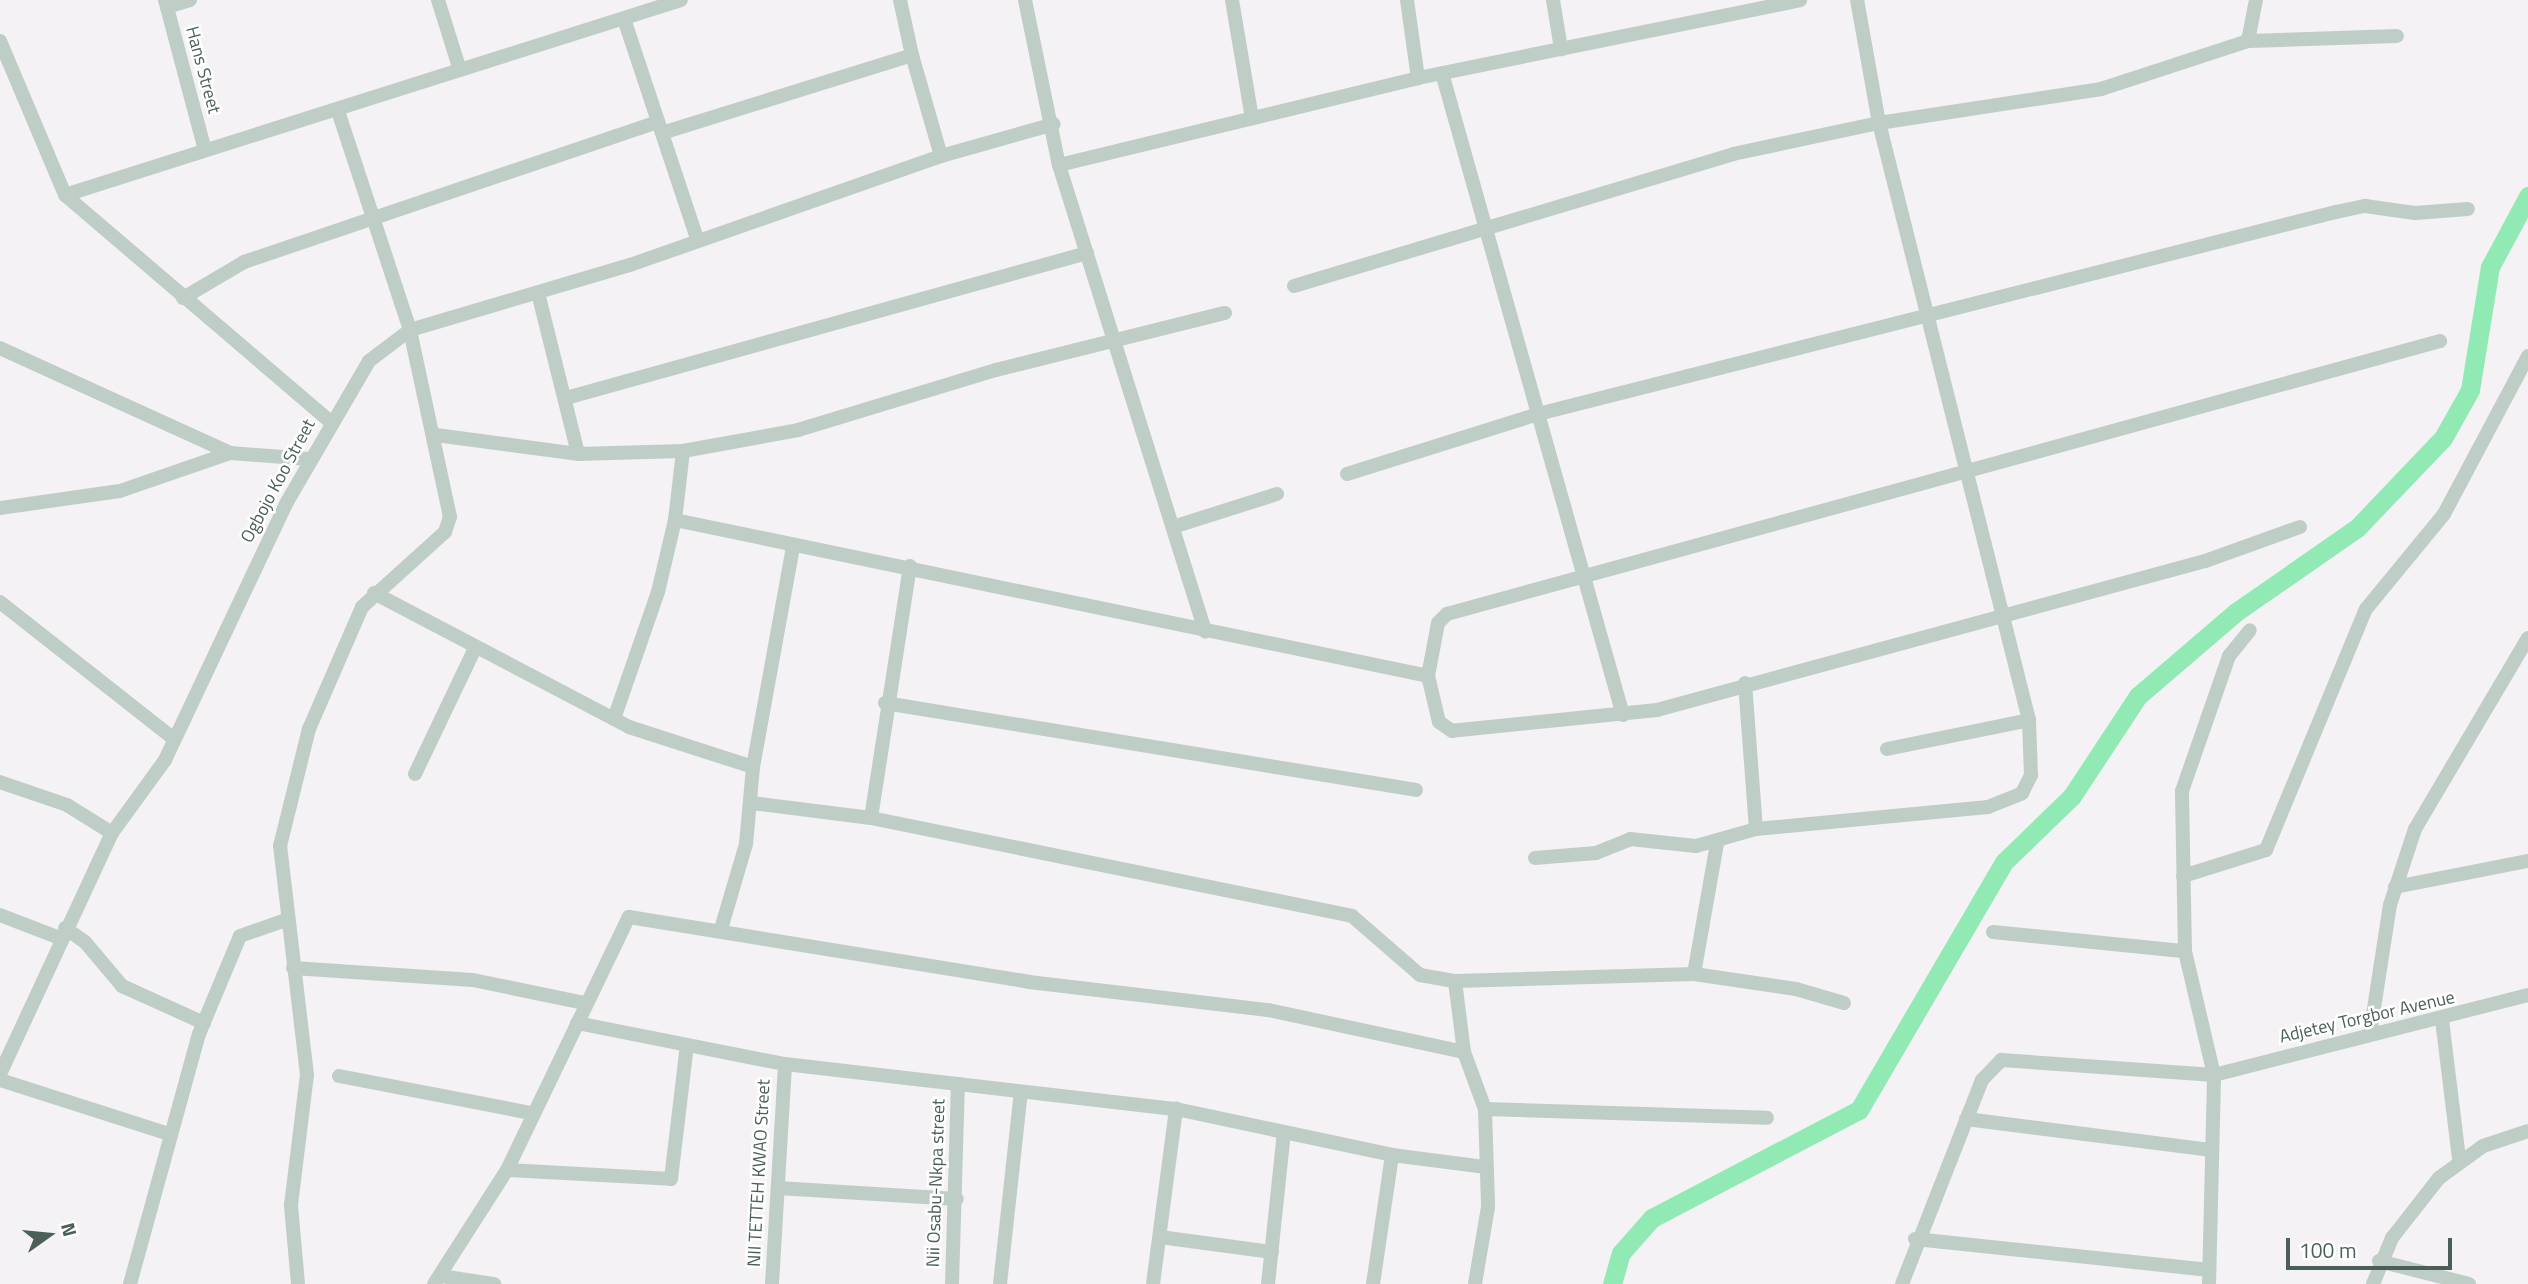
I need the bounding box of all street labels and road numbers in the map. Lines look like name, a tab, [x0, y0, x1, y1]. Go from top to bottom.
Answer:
street label: Hans Street	[181, 24, 225, 116]
street label: Ogbojo Koo Street	[236, 416, 320, 546]
street label: Adjetey Torgbor Avenue	[2277, 986, 2457, 1048]
street label: NII TETTEH KWAO Street	[743, 1079, 775, 1267]
street label: Nii Osabu-Nkpa street	[922, 1098, 950, 1268]

